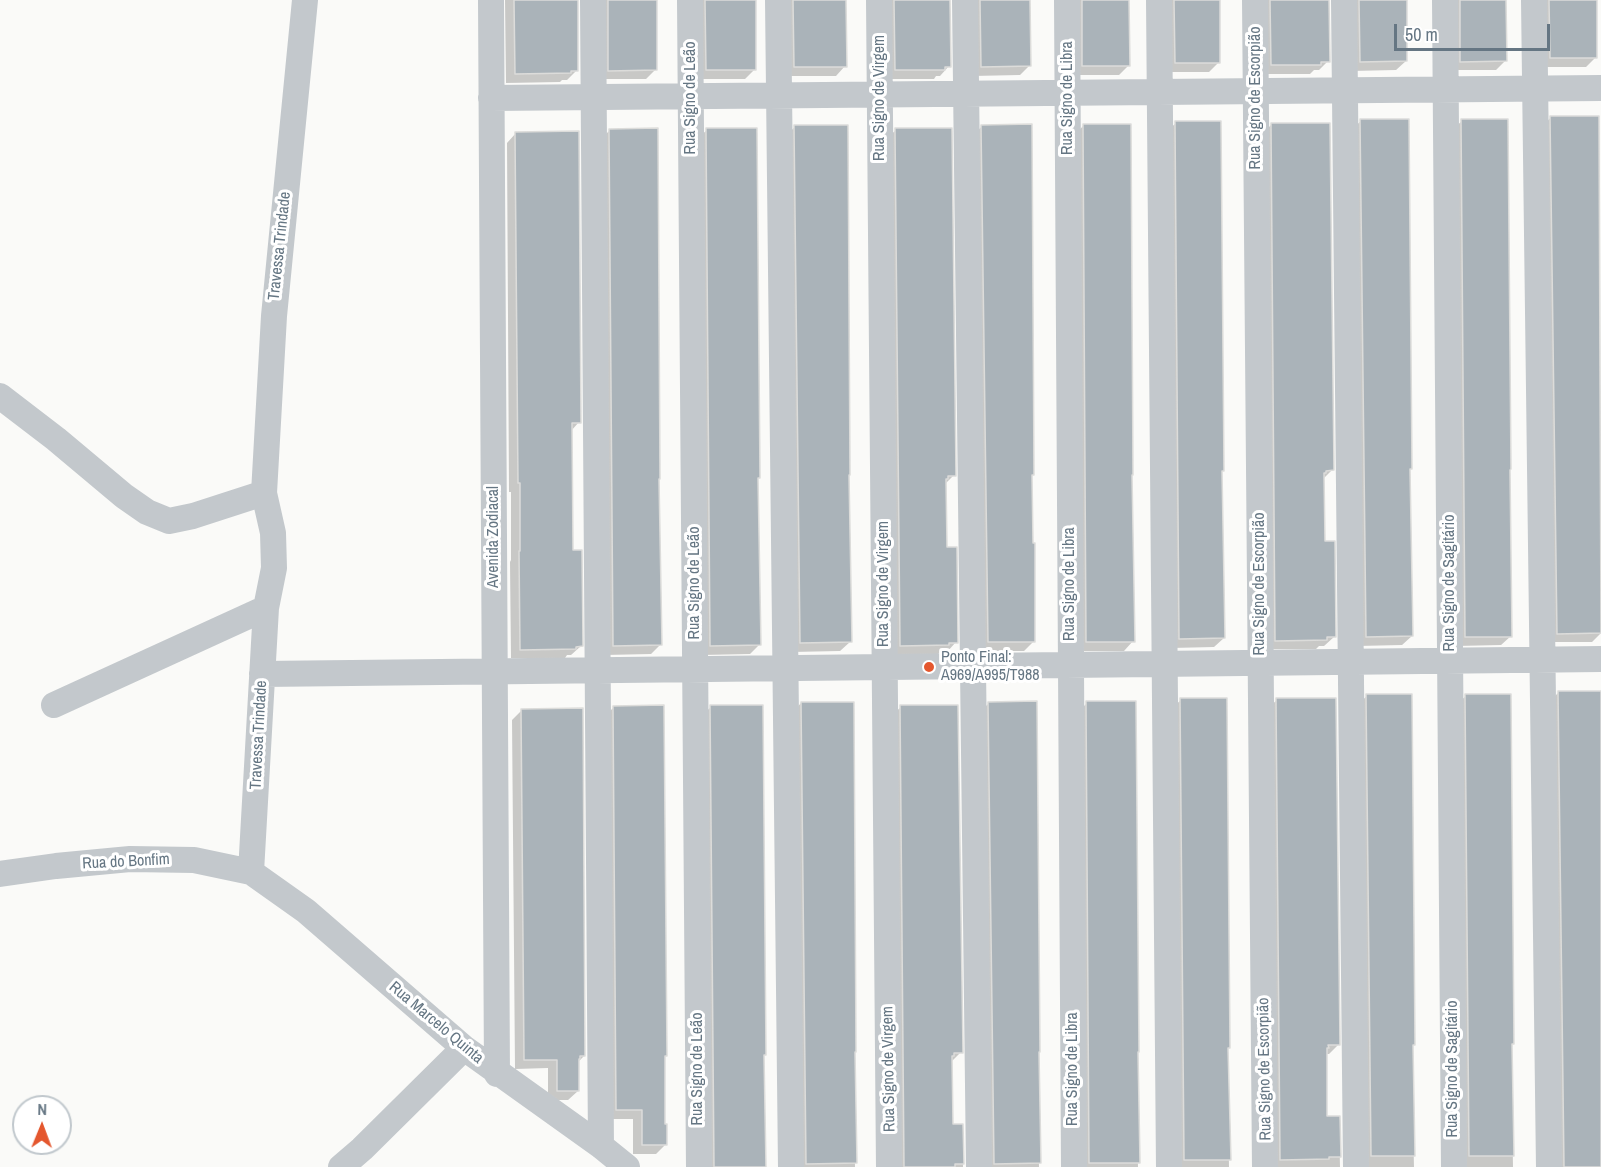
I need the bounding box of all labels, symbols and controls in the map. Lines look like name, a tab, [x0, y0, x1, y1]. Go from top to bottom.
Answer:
scale bar	[1397, 12, 1553, 50]
text: 50 m	[1405, 22, 1438, 47]
street label: Rua Signo de Escorpião	[1246, 27, 1266, 169]
street label: Rua Signo de Virgem	[870, 35, 890, 161]
street label: Rua Signo de Leão	[681, 41, 701, 155]
street label: Rua Signo de Libra	[1058, 41, 1078, 155]
street label: Travessa Trindade	[265, 191, 295, 301]
street label: Avenida Zodiacal	[484, 486, 504, 588]
street label: Rua Signo de Escorpião	[1250, 513, 1270, 655]
street label: Rua Signo de Sagitário	[1440, 514, 1460, 652]
street label: Rua Signo de Virgem	[874, 521, 894, 647]
street label: Rua Signo de Leão	[685, 526, 705, 640]
street label: Rua Signo de Libra	[1060, 527, 1080, 641]
place label: Ponto Final: A969/A995/T988	[941, 648, 1039, 686]
marker: Ponto Final: A969/A995/T988	[922, 660, 936, 674]
street label: Travessa Trindade	[247, 680, 271, 790]
street label: Rua do Bonfim	[82, 850, 170, 874]
street label: Rua Marcelo Quinta	[385, 978, 487, 1068]
street label: Rua Signo de Escorpião	[1254, 997, 1276, 1141]
street label: Rua Signo de Sagitário	[1443, 1000, 1463, 1138]
street label: Rua Signo de Virgem	[878, 1006, 900, 1132]
street label: Rua Signo de Leão	[688, 1012, 708, 1126]
street label: Rua Signo de Libra	[1063, 1012, 1083, 1126]
north arrow	[12, 1095, 72, 1155]
text: N	[37, 1098, 47, 1120]

